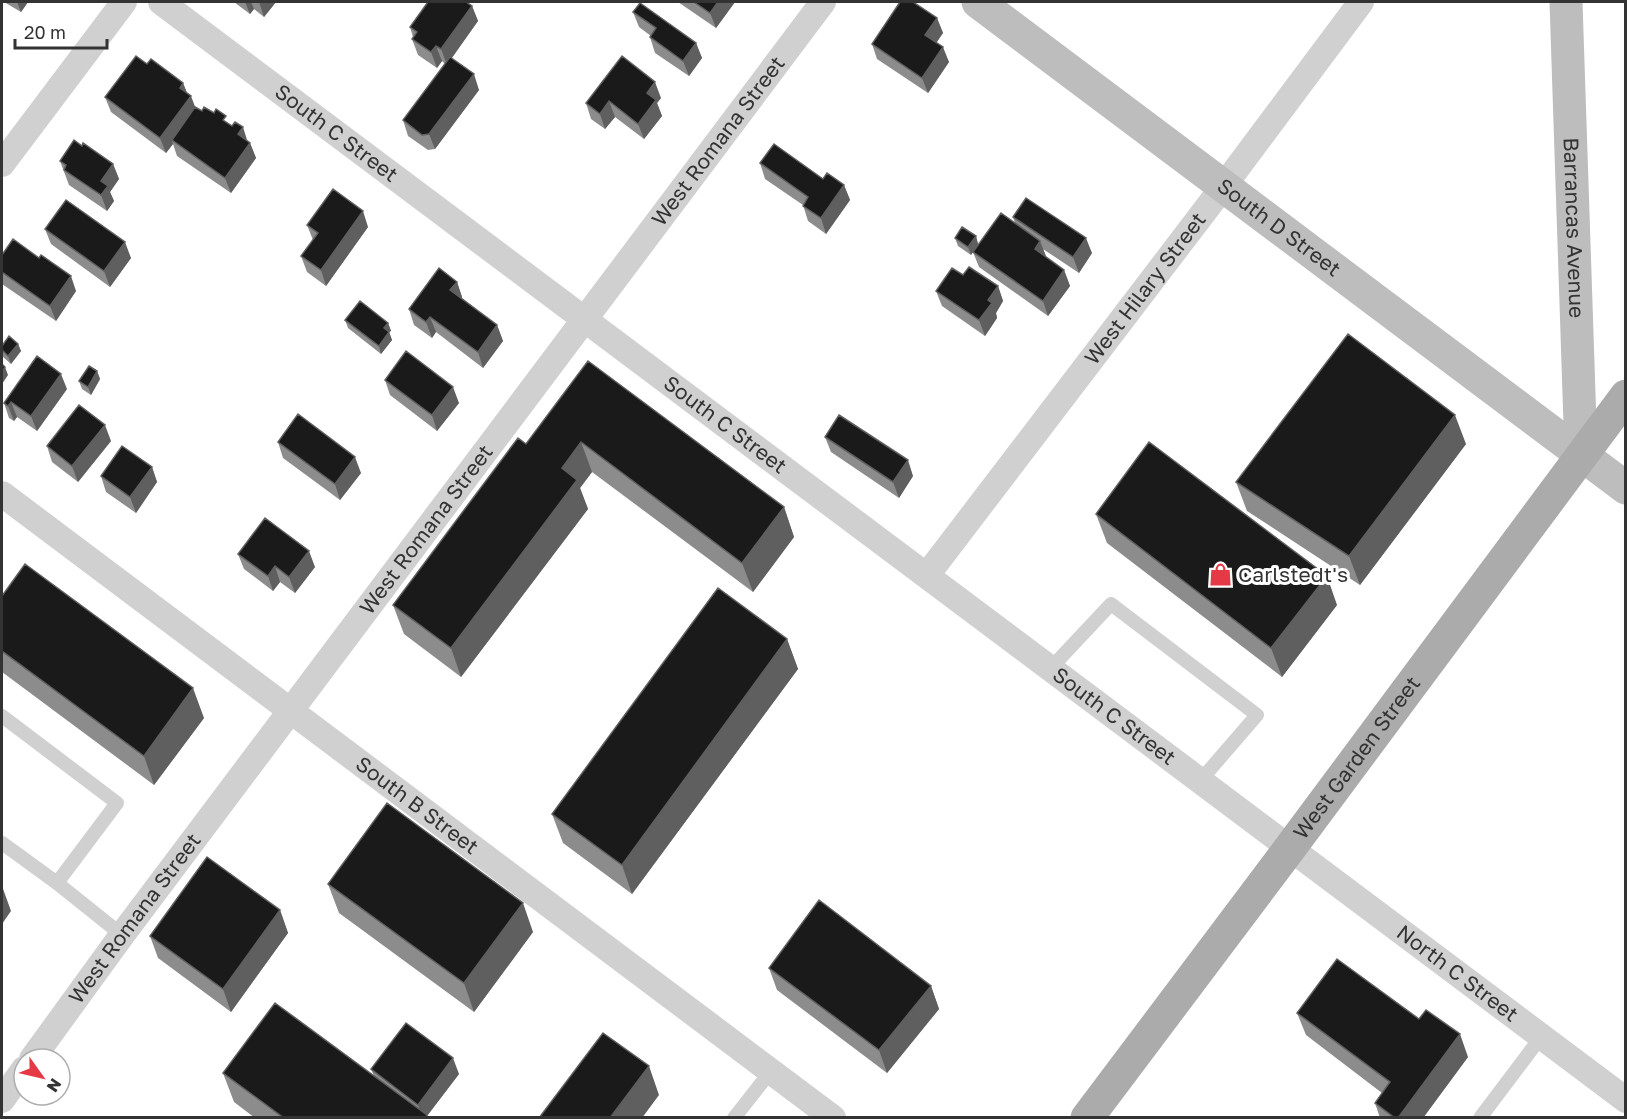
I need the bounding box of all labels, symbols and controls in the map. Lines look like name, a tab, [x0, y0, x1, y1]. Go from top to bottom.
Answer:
scale bar	[15, 12, 106, 50]
text: 20 m	[24, 21, 66, 43]
street label: West Romana Street	[645, 51, 790, 231]
street label: South C Street	[270, 78, 403, 187]
street label: Barrancas Avenue	[1559, 137, 1590, 319]
street label: South D Street	[1213, 172, 1346, 281]
street label: West Hilary Street	[1078, 207, 1211, 369]
street label: South C Street	[659, 370, 792, 479]
street label: West Romana Street	[353, 439, 498, 619]
place label: Carlstedt's	[1238, 561, 1348, 587]
shop icon: Carlstedt's	[1207, 562, 1233, 588]
street label: South C Street	[1048, 661, 1181, 770]
street label: West Garden Street	[1287, 671, 1425, 844]
street label: South B Street	[351, 750, 484, 859]
street label: West Romana Street	[62, 828, 206, 1008]
street label: North C Street	[1392, 919, 1524, 1027]
north arrow	[12, 1047, 72, 1107]
text: N	[43, 1075, 66, 1096]

